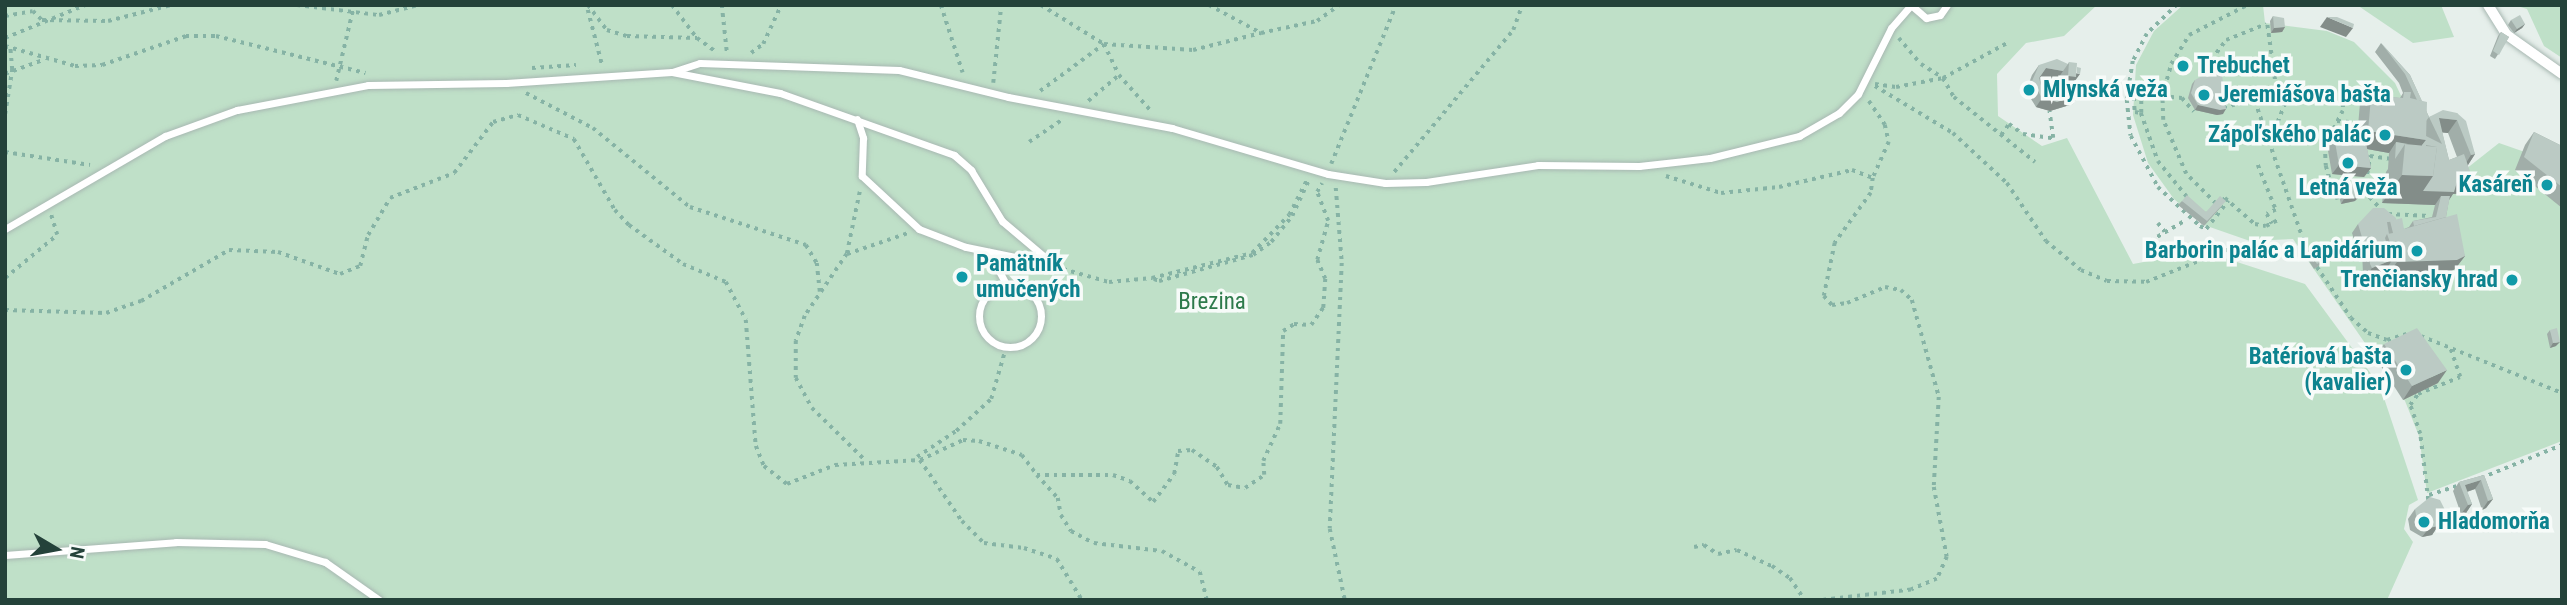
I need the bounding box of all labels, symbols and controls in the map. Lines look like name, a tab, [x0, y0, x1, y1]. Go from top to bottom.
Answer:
place label: Trebuchet	[2197, 52, 2290, 80]
marker: Trebuchet	[2175, 58, 2191, 74]
place label: Mlynská veža	[2043, 76, 2168, 104]
place label: Jeremiášova bašta	[2218, 81, 2391, 109]
marker: Mlynská veža	[2021, 82, 2037, 98]
marker: Jeremiášova bašta	[2196, 87, 2212, 103]
place label: Zápoľského palác	[2208, 121, 2371, 149]
marker: Zápoľského palác	[2377, 127, 2393, 143]
marker: Letná veža	[2340, 155, 2356, 171]
place label: Kasáreň	[2458, 171, 2533, 199]
place label: Letná veža	[2299, 174, 2397, 202]
marker: Kasáreň	[2539, 177, 2555, 193]
place label: Barborin palác a Lapidárium	[2145, 237, 2403, 265]
marker: Barborin palác a Lapidárium	[2409, 243, 2425, 259]
place label: Pamätník umučených	[976, 250, 1081, 304]
place label: Trenčiansky hrad	[2340, 266, 2498, 294]
marker: Pamätník umučených	[954, 269, 970, 285]
marker: Trenčiansky hrad	[2504, 272, 2520, 288]
park label: Brezina	[1178, 288, 1246, 316]
place label: Batériová bašta (kavalier)	[2249, 343, 2392, 397]
marker: Batériová bašta (kavalier)	[2398, 362, 2414, 378]
place label: Hladomorňa	[2438, 508, 2550, 536]
north arrow	[21, 514, 91, 584]
marker: Hladomorňa	[2416, 514, 2432, 530]
text: N	[65, 545, 90, 560]

